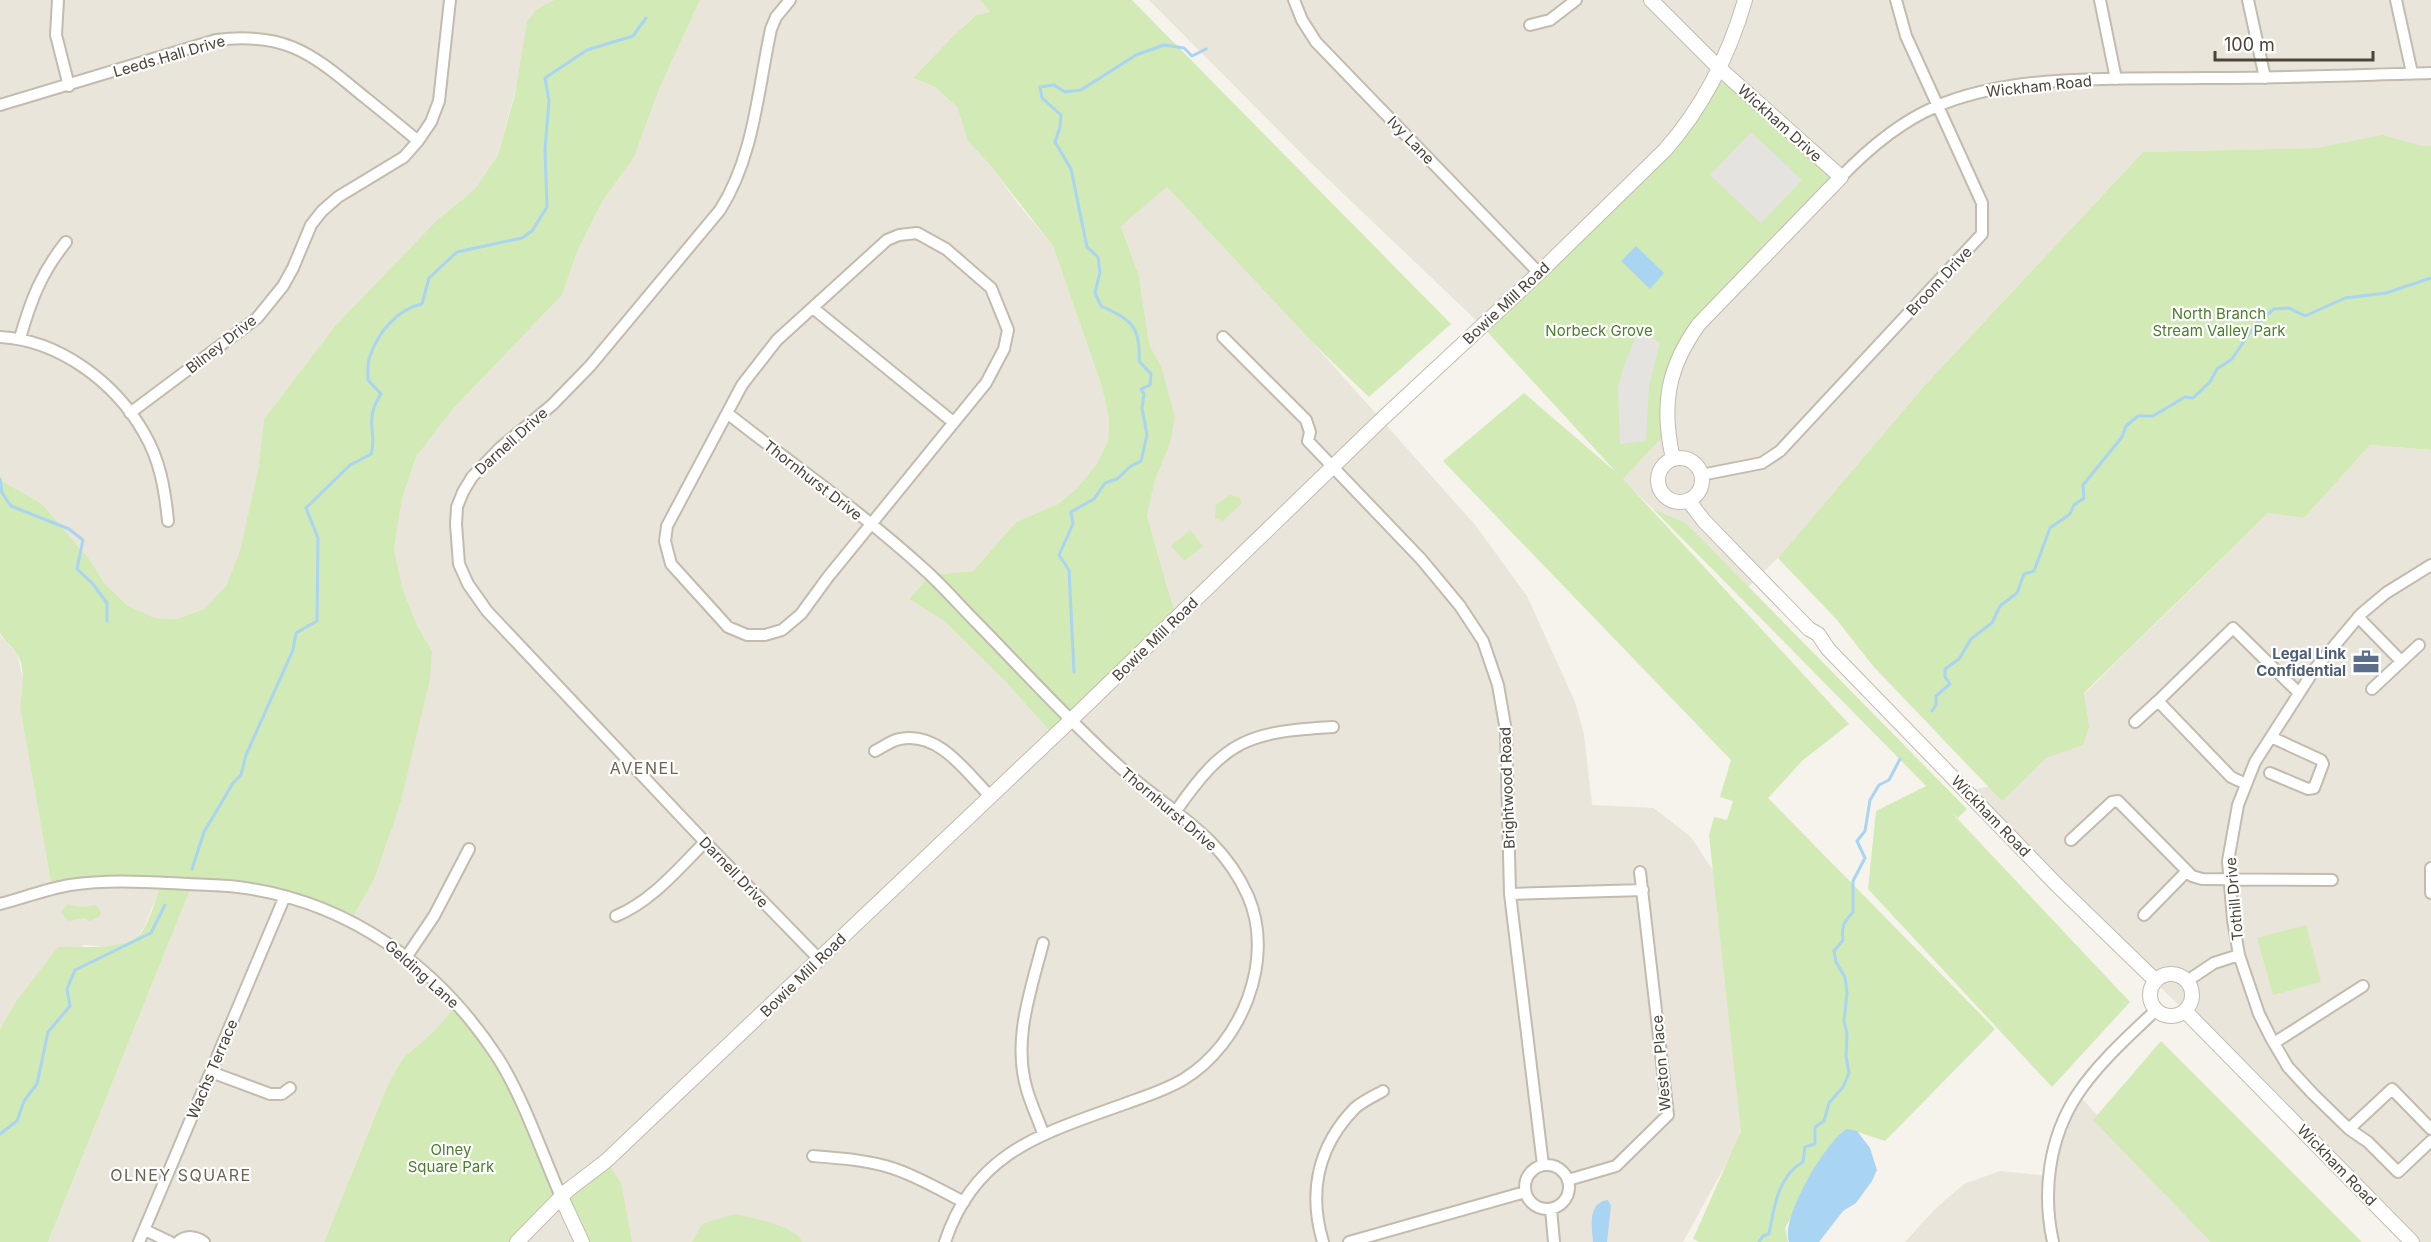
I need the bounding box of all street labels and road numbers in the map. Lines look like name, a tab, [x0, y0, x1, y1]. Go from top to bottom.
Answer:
street label: Leeds Hall Drive	[111, 31, 227, 81]
street label: Wickham Road	[1985, 71, 2093, 101]
street label: Wickham Drive	[1734, 80, 1826, 166]
street label: Ivy Lane	[1383, 112, 1439, 168]
street label: Broom Drive	[1902, 242, 1976, 320]
street label: Bowie Mill Road	[1458, 258, 1554, 348]
street label: Bilney Drive	[182, 311, 260, 377]
street label: Darnell Drive	[471, 403, 551, 479]
street label: Thornhurst Drive	[760, 436, 866, 524]
street label: Bowie Mill Road	[1108, 593, 1202, 685]
street label: Brightwood Road	[1495, 727, 1519, 849]
street label: Thornhurst Drive	[1117, 763, 1221, 855]
street label: Wickham Road	[1947, 771, 2035, 861]
street label: Darnell Drive	[695, 833, 773, 911]
street label: Tothill Drive	[2221, 857, 2247, 941]
street label: Bowie Mill Road	[756, 929, 850, 1021]
street label: Gelding Lane	[381, 936, 463, 1012]
street label: Weston Place	[1647, 1014, 1675, 1112]
street label: Wachs Terrace	[182, 1016, 242, 1122]
street label: Wickham Road	[2293, 1120, 2381, 1210]

